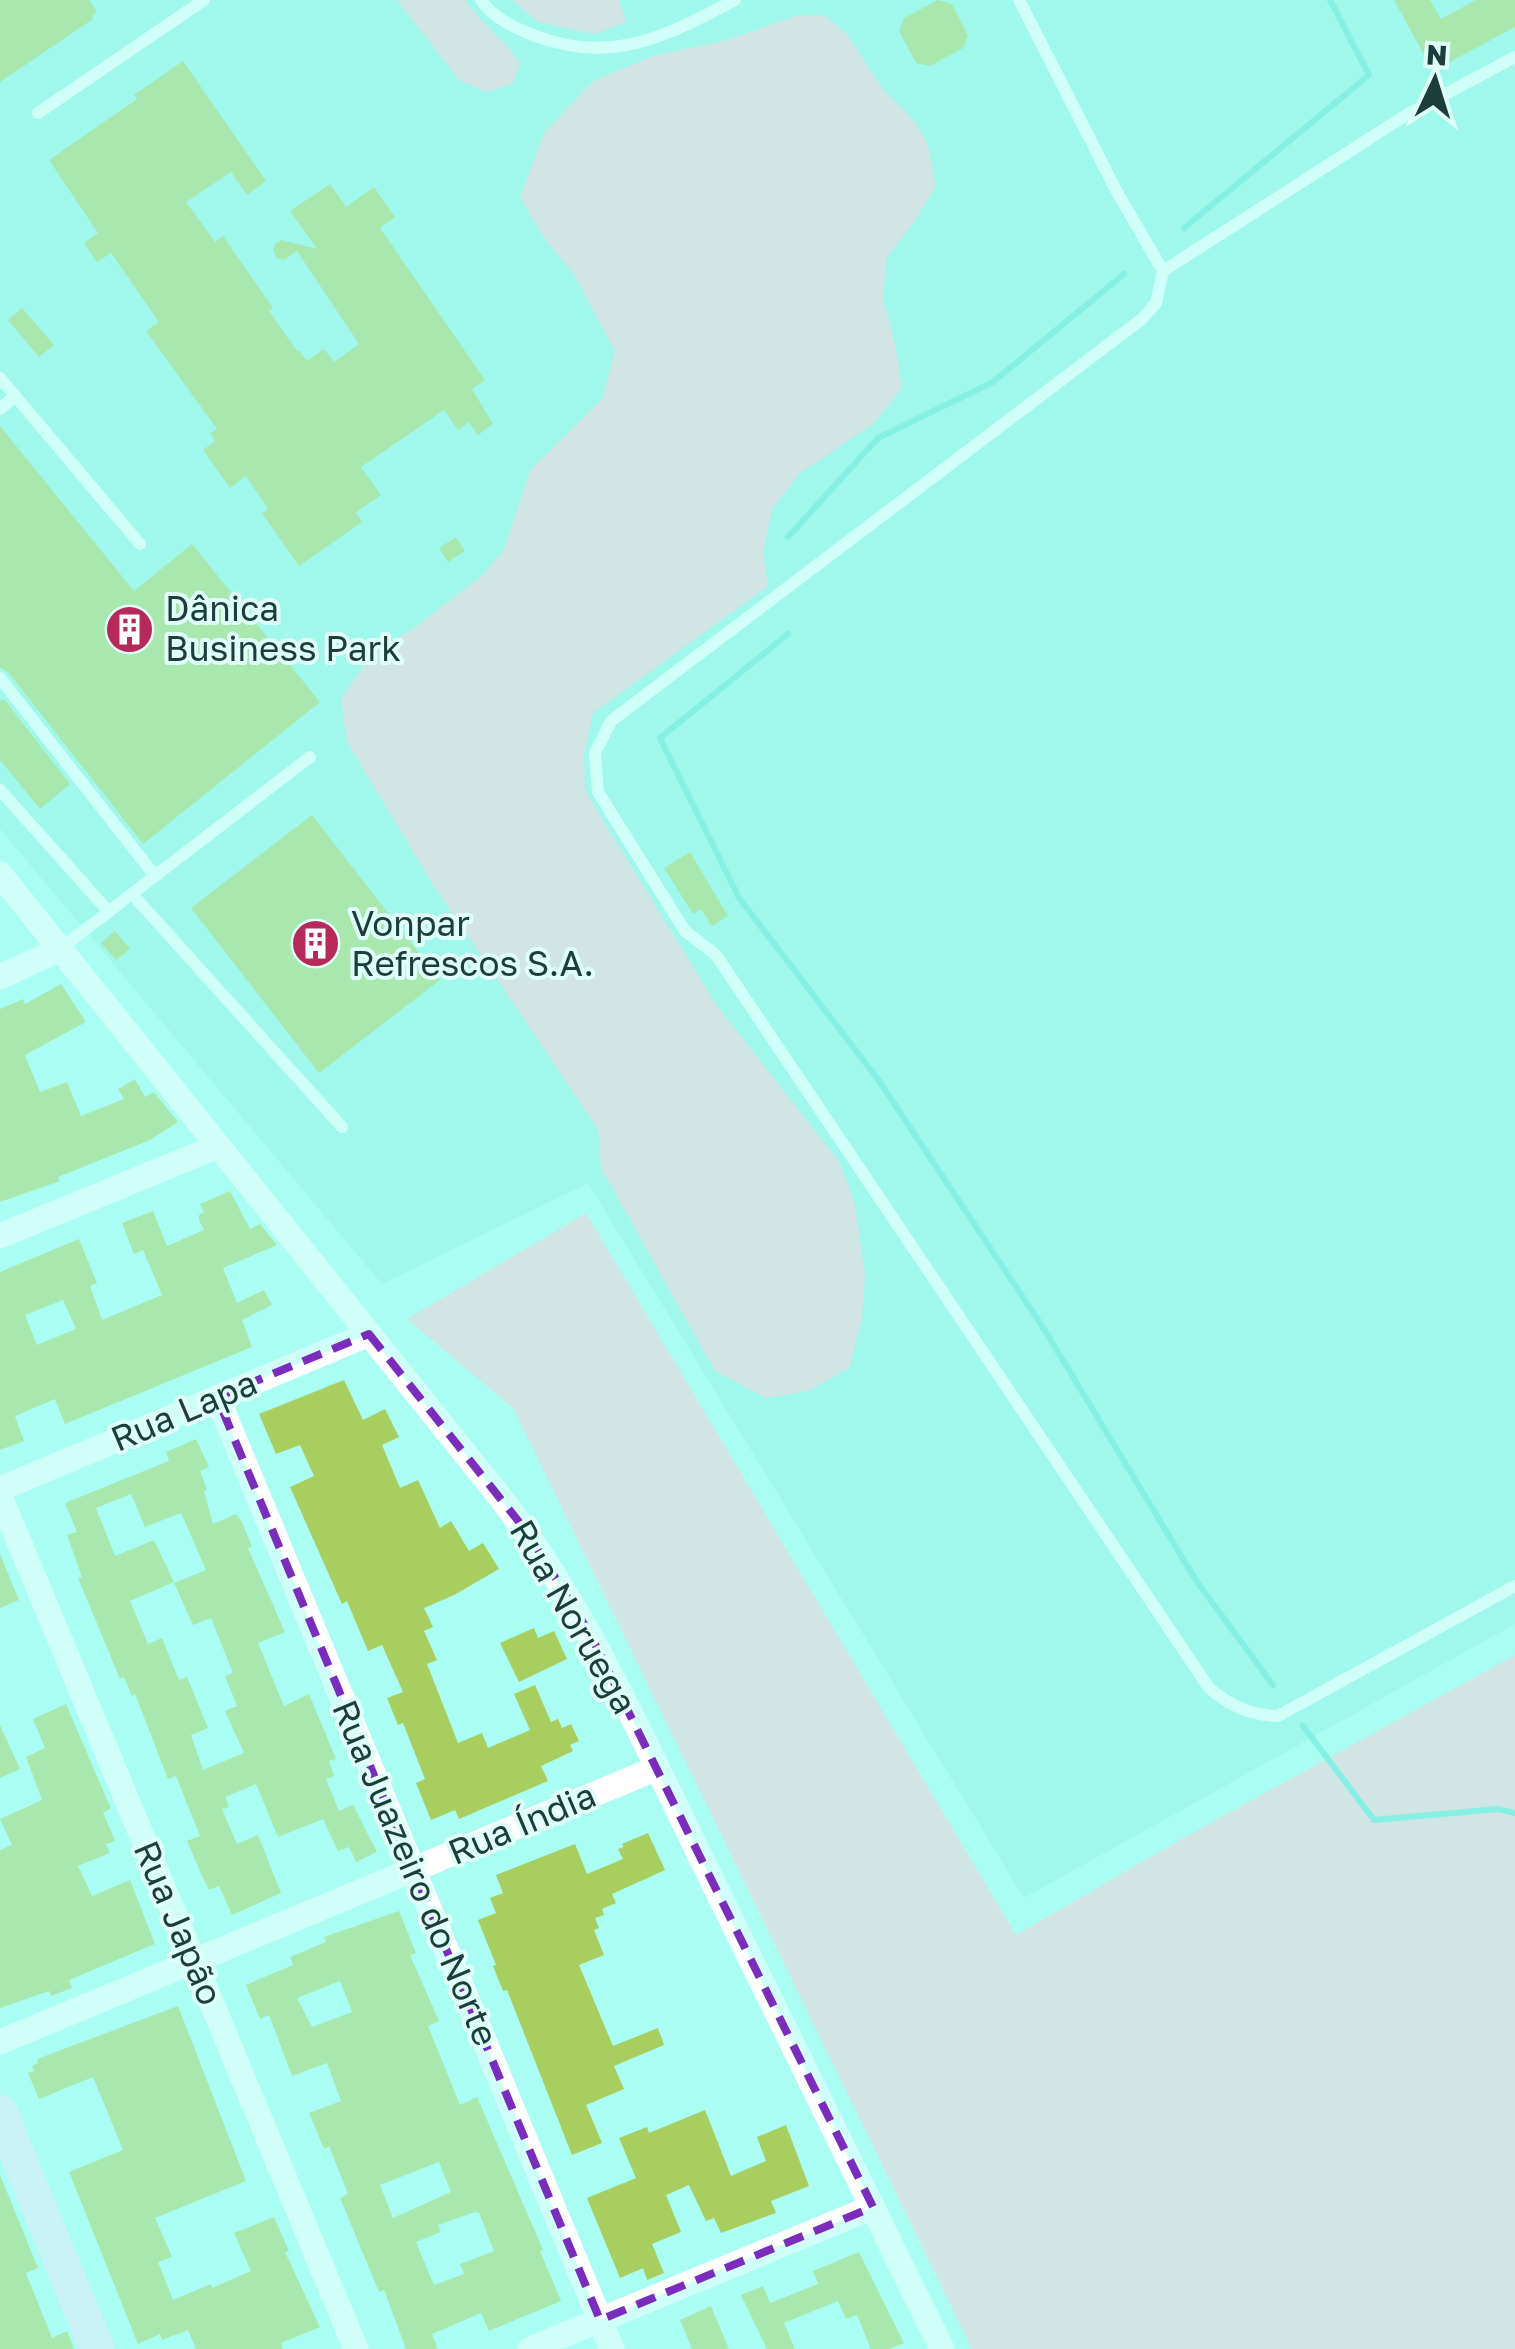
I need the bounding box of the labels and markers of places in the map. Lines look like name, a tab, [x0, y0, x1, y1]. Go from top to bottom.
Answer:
place label: Dânica Business Park	[165, 587, 401, 669]
building icon: Dânica Business Park	[104, 603, 156, 655]
place label: Vonpar Refrescos S.A.	[351, 902, 594, 984]
building icon: Vonpar Refrescos S.A.	[290, 918, 342, 970]

